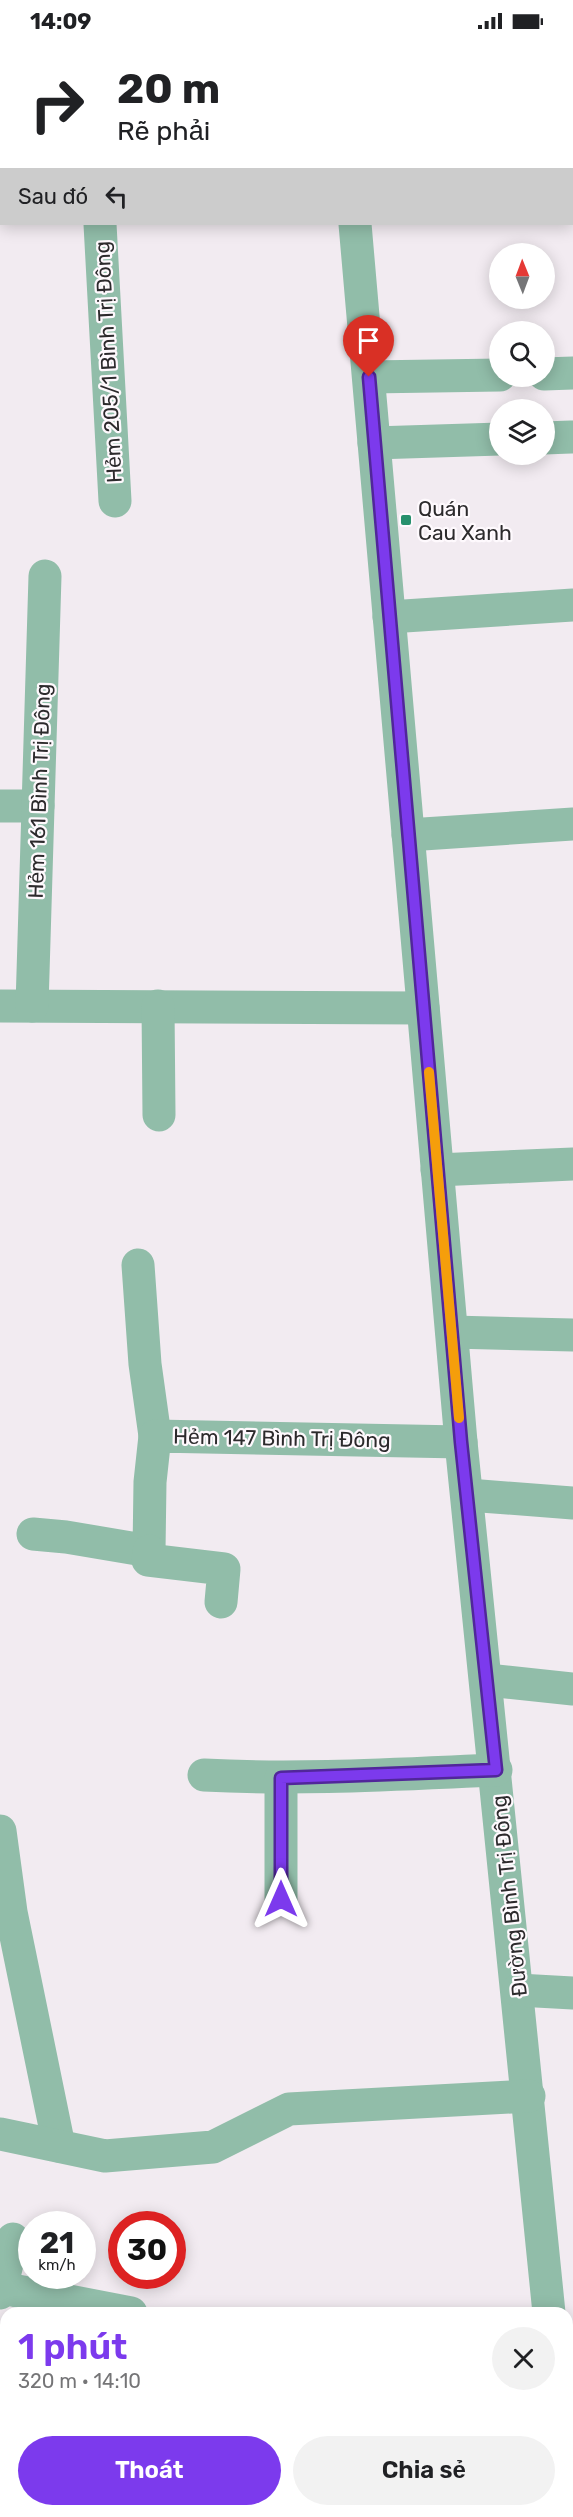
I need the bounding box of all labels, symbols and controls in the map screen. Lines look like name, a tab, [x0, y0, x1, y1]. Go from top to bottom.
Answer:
text: 14:09	[30, 8, 91, 35]
text: 20 m	[117, 64, 220, 114]
icon: right	[18, 66, 96, 144]
text: Rẽ phải	[117, 115, 210, 147]
icon: left	[100, 180, 133, 213]
text: Sau đó	[18, 183, 88, 210]
street label: Hẻm 205/1 Bình Trị Đông	[89, 240, 127, 484]
north arrow	[489, 243, 555, 309]
map controls	[489, 243, 555, 465]
pin	[343, 315, 394, 377]
button: search	[489, 321, 555, 387]
icon: arrive	[352, 324, 385, 357]
button: layers	[489, 399, 555, 465]
place label: Quán Cau Xanh	[418, 496, 512, 545]
marker: Quán Cau Xanh	[399, 513, 413, 527]
street label: Hẻm 161 Bình Trị Đông	[23, 683, 55, 899]
street label: Hẻm 147 Bình Trị Đông	[173, 1424, 391, 1452]
street label: Đường Bình Trị Đông	[486, 1794, 532, 1998]
position arrow	[249, 1867, 313, 1931]
speed limit sign: 30	[108, 2211, 186, 2289]
text: 21	[40, 2225, 74, 2261]
text: km/h	[38, 2256, 76, 2274]
text: 1 phút	[18, 2325, 127, 2368]
button: close	[492, 2327, 555, 2390]
text: 320 m · 14:10	[18, 2369, 141, 2393]
button: Thoát	[18, 2436, 281, 2505]
button: Chia sẻ	[293, 2436, 555, 2505]

